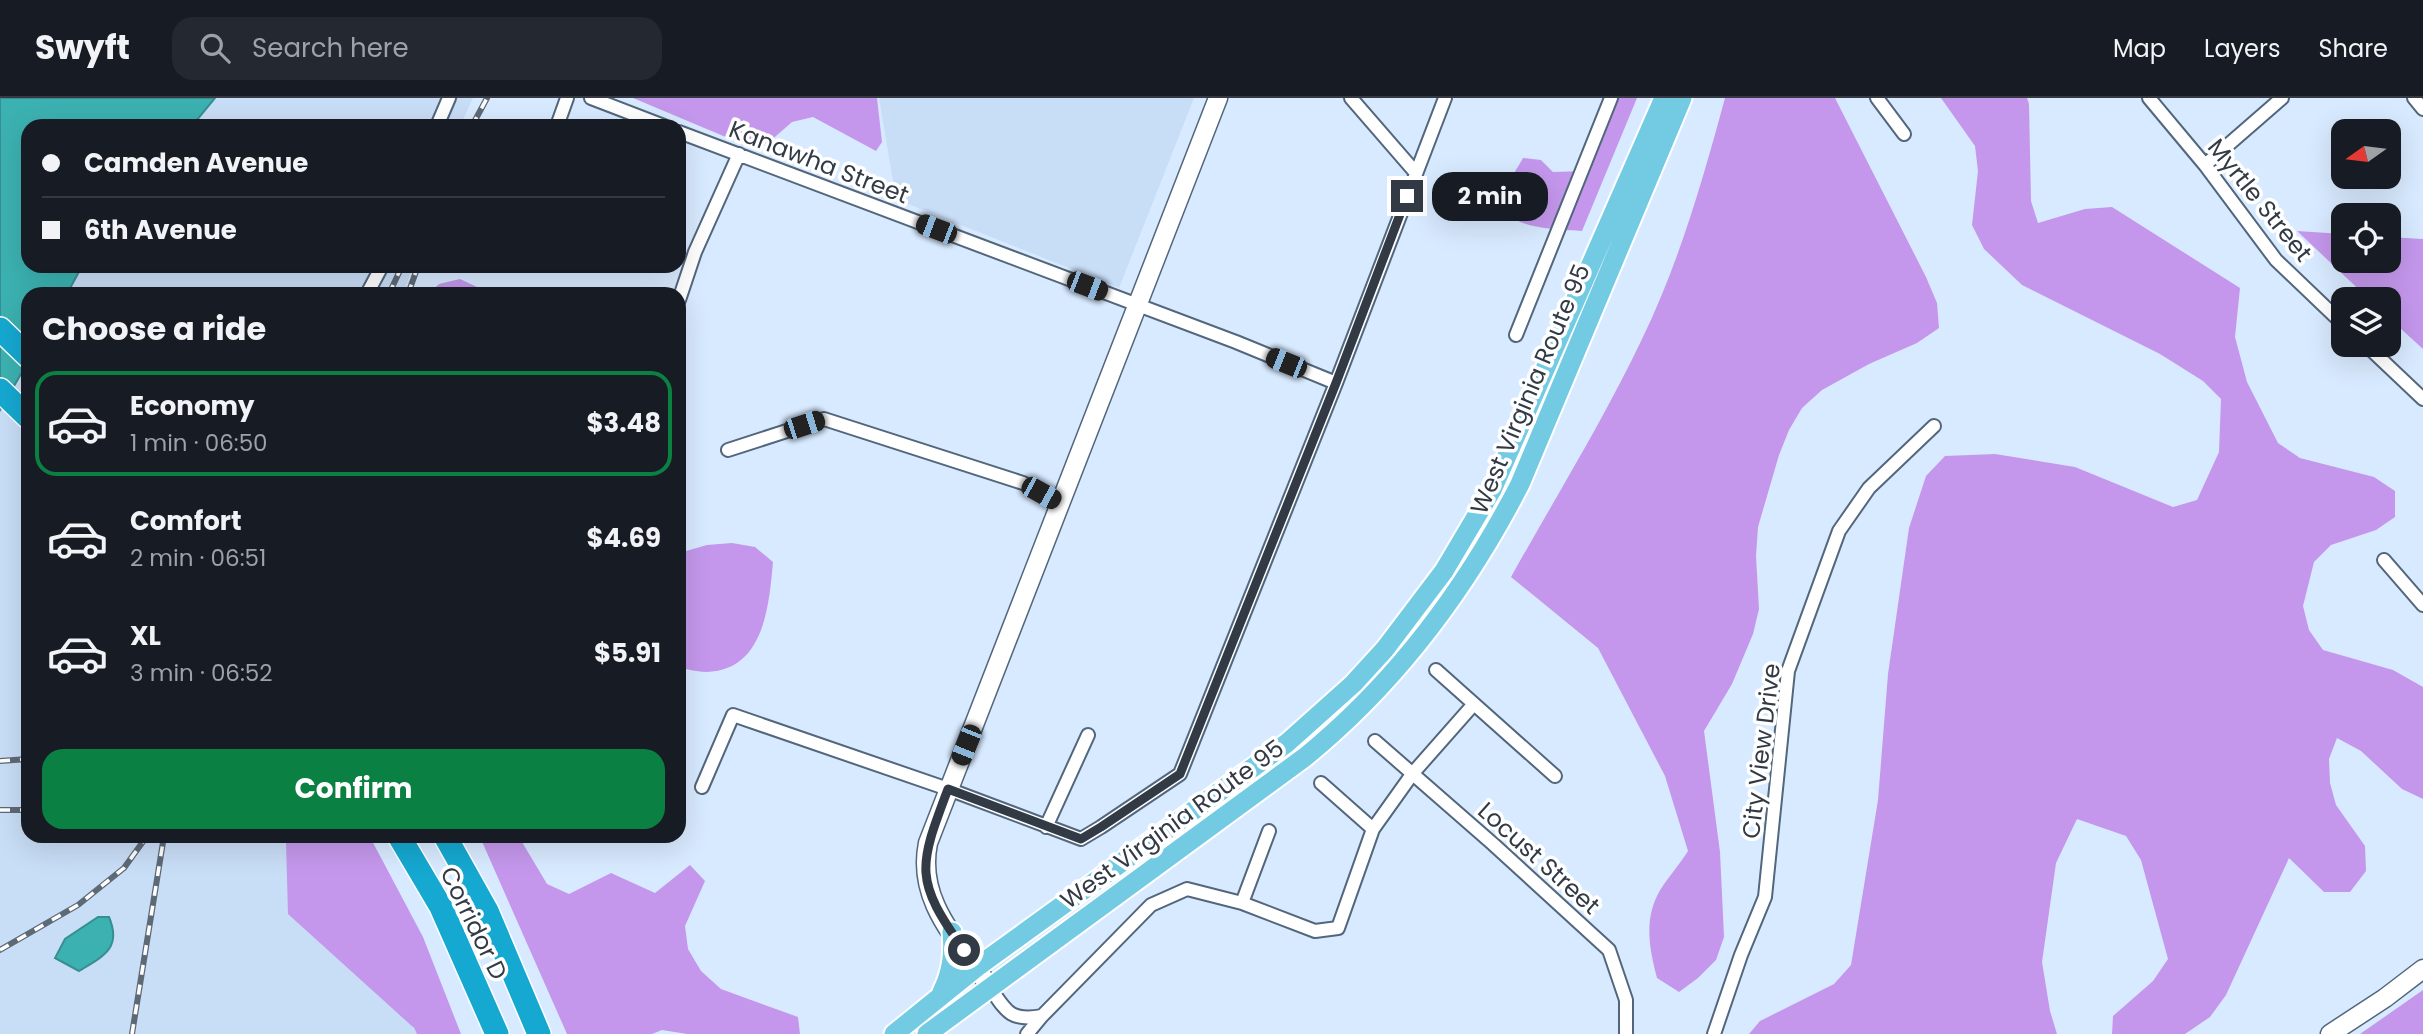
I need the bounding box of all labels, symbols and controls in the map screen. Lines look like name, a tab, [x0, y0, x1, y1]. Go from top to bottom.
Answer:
search box	[172, 17, 662, 80]
text: Swyft	[35, 24, 130, 71]
icon: search	[196, 29, 234, 67]
text: Search here	[252, 30, 409, 66]
text: Map	[2113, 32, 2166, 65]
text: Layers	[2204, 32, 2280, 65]
text: Share	[2318, 32, 2388, 65]
street label: Kanawha Street	[724, 113, 914, 211]
north arrow	[2331, 119, 2401, 189]
map controls	[2331, 119, 2401, 357]
street label: Myrtle Street	[2200, 132, 2320, 268]
text: Camden Avenue	[84, 145, 308, 181]
callout: 2 min	[1432, 172, 1547, 220]
route end	[1391, 180, 1423, 212]
text: 2 min	[1458, 180, 1522, 212]
button: locate	[2331, 203, 2401, 273]
text: 6th Avenue	[84, 212, 237, 248]
car	[913, 212, 960, 246]
street label: West Virginia Route 95	[1462, 259, 1598, 519]
car	[1064, 269, 1111, 303]
button: layers	[2331, 287, 2401, 357]
text: Choose a ride	[42, 306, 266, 351]
car	[1263, 345, 1310, 381]
text: Economy	[130, 388, 254, 424]
icon: car	[46, 392, 109, 455]
text: $3.48	[586, 405, 661, 441]
car	[781, 409, 828, 441]
text: 1 min · 06:50	[130, 427, 268, 459]
car	[1018, 474, 1065, 512]
text: Comfort	[130, 503, 242, 539]
icon: car	[46, 507, 109, 570]
text: $4.69	[586, 520, 661, 556]
text: 2 min · 06:51	[130, 542, 266, 574]
text: XL	[130, 618, 161, 654]
icon: car	[46, 622, 109, 685]
text: $5.91	[594, 635, 661, 671]
text: 3 min · 06:52	[130, 657, 273, 689]
street label: City View Drive	[1734, 661, 1788, 841]
car	[949, 722, 984, 768]
street label: West Virginia Route 95	[1054, 732, 1290, 916]
button: Confirm	[42, 749, 665, 829]
street label: Locust Street	[1471, 794, 1607, 922]
street label: Corridor D	[433, 861, 515, 985]
route start	[948, 934, 980, 966]

